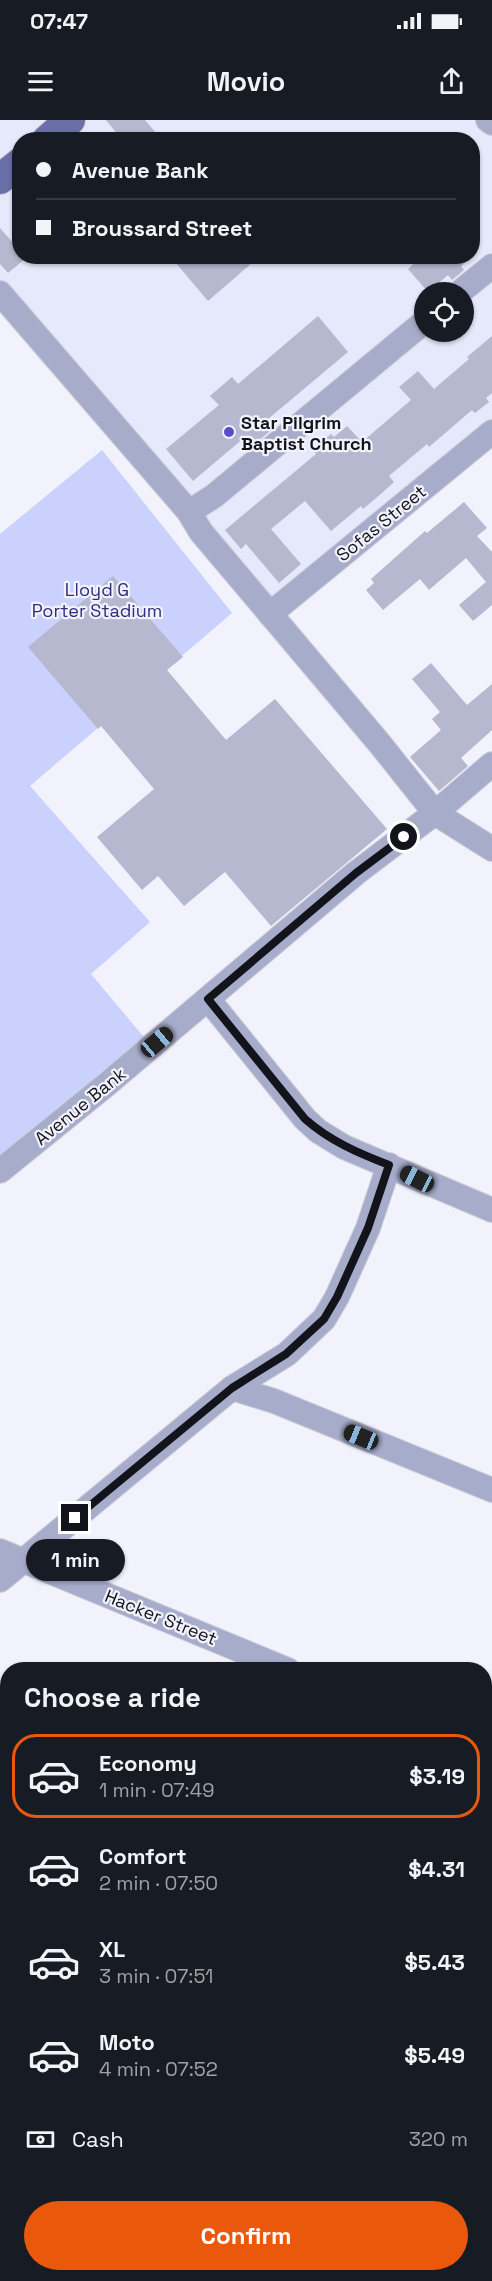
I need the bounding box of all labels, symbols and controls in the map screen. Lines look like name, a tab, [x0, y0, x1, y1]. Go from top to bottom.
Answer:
text: 07:47	[30, 7, 88, 35]
text: Movio	[207, 64, 285, 99]
icon: menu	[24, 65, 57, 98]
icon: share	[435, 65, 468, 98]
text: Avenue Bank	[72, 156, 209, 184]
text: Broussard Street	[72, 214, 252, 242]
map controls	[414, 282, 474, 342]
button: locate	[414, 282, 474, 342]
place label: Star Pilgrim Baptist Church	[241, 411, 372, 455]
marker: Star Pilgrim Baptist Church	[222, 425, 236, 439]
street label: Sofas Street	[331, 480, 431, 566]
park label: Lloyd G Porter Stadium	[32, 578, 162, 622]
route start	[390, 823, 417, 850]
car	[137, 1024, 177, 1060]
street label: Avenue Bank	[30, 1062, 131, 1150]
car	[397, 1163, 437, 1195]
car	[341, 1422, 381, 1452]
route end	[61, 1504, 88, 1531]
callout: 1 min	[26, 1539, 124, 1581]
text: 1 min	[51, 1547, 100, 1573]
street label: Hacker Street	[102, 1584, 220, 1650]
text: Choose a ride	[24, 1680, 201, 1715]
icon: car	[27, 1749, 81, 1803]
text: Economy	[99, 1749, 197, 1777]
text: $3.19	[409, 1762, 465, 1790]
text: 1 min · 07:49	[99, 1777, 214, 1803]
icon: car	[27, 1842, 81, 1896]
text: Comfort	[99, 1842, 187, 1870]
text: $4.31	[408, 1855, 465, 1883]
text: 2 min · 07:50	[99, 1870, 218, 1896]
icon: car	[27, 1935, 81, 1989]
text: XL	[99, 1935, 125, 1963]
text: $5.43	[405, 1948, 465, 1976]
text: 3 min · 07:51	[99, 1963, 213, 1989]
icon: car	[27, 2028, 81, 2082]
text: Moto	[99, 2028, 155, 2056]
text: $5.49	[404, 2041, 465, 2069]
text: 4 min · 07:52	[99, 2056, 218, 2082]
icon: cash	[24, 2123, 57, 2156]
text: Cash	[72, 2125, 124, 2153]
text: 320 m	[409, 2126, 468, 2152]
button: Confirm	[24, 2201, 468, 2270]

